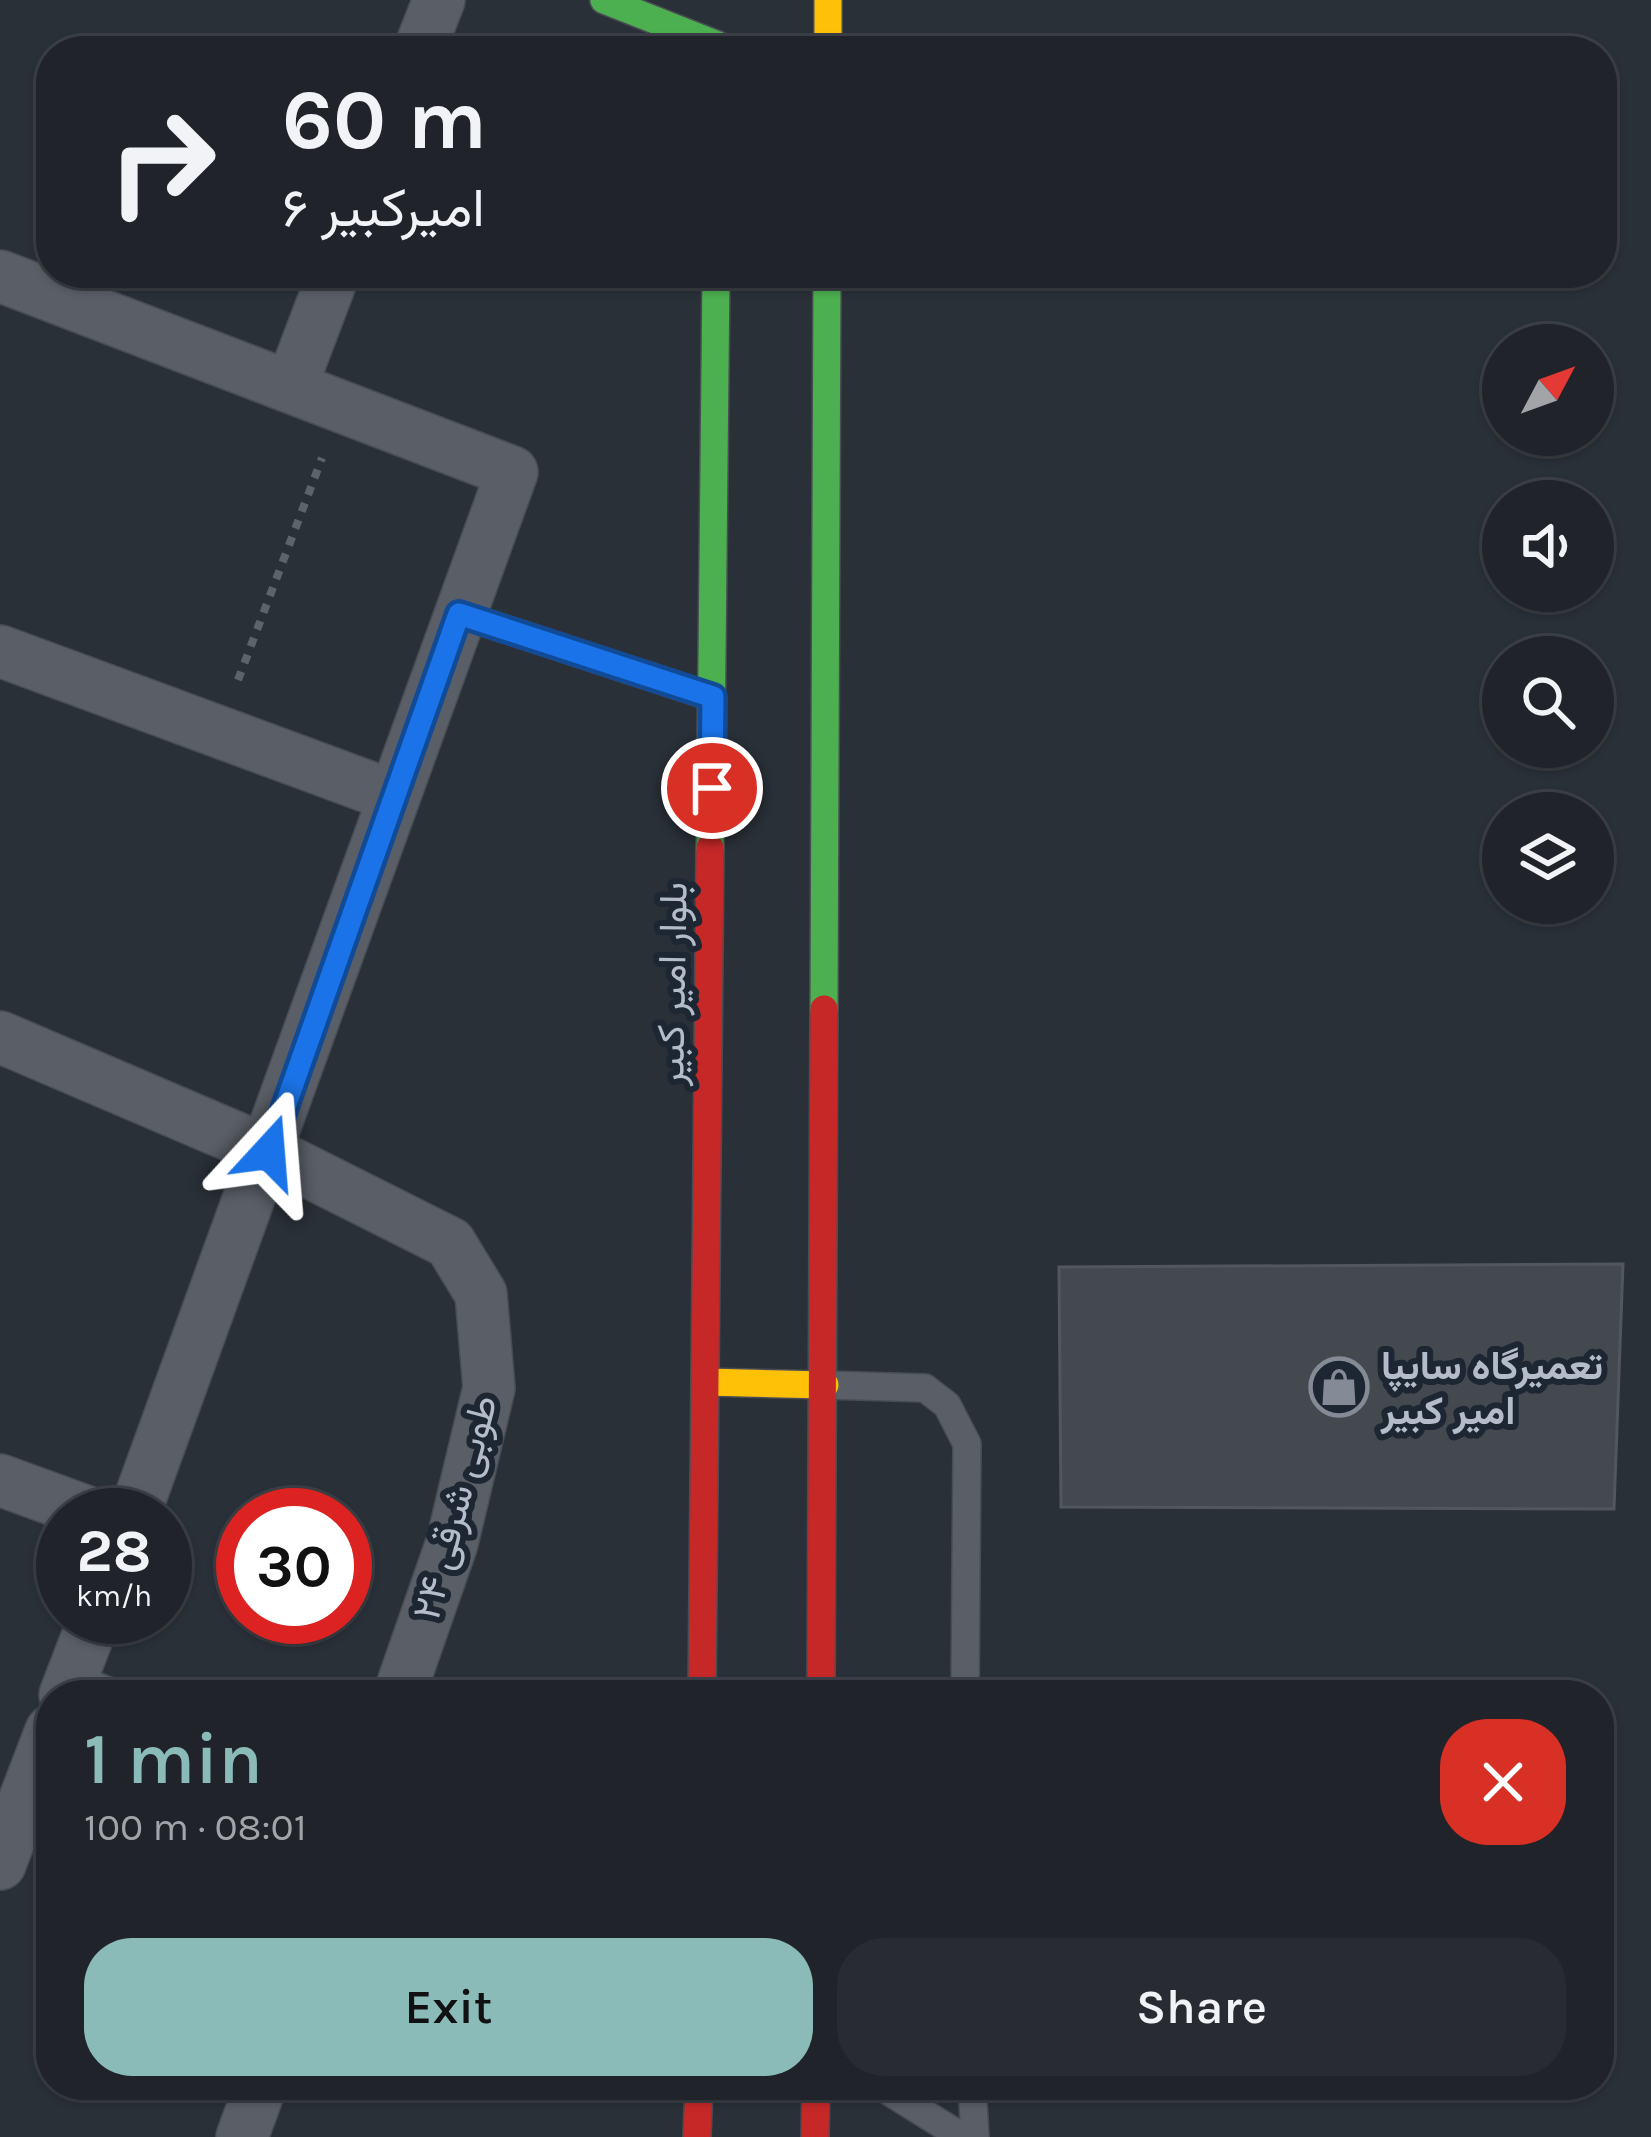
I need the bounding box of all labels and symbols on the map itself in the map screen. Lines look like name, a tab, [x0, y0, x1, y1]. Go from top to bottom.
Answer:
north arrow	[1482, 324, 1614, 456]
pin	[661, 737, 763, 839]
street label: بلوار امیر کبیر	[647, 882, 698, 1087]
position arrow	[206, 1089, 332, 1215]
place label: تعمیرگاه سایپا امیر کبیر	[1380, 1343, 1603, 1435]
shop icon: تعمیرگاه سایپا امیر کبیر	[1308, 1356, 1370, 1418]
street label: طوبی شرقی ۲۴	[403, 1390, 508, 1625]
speed limit sign: 30	[216, 1488, 372, 1644]

